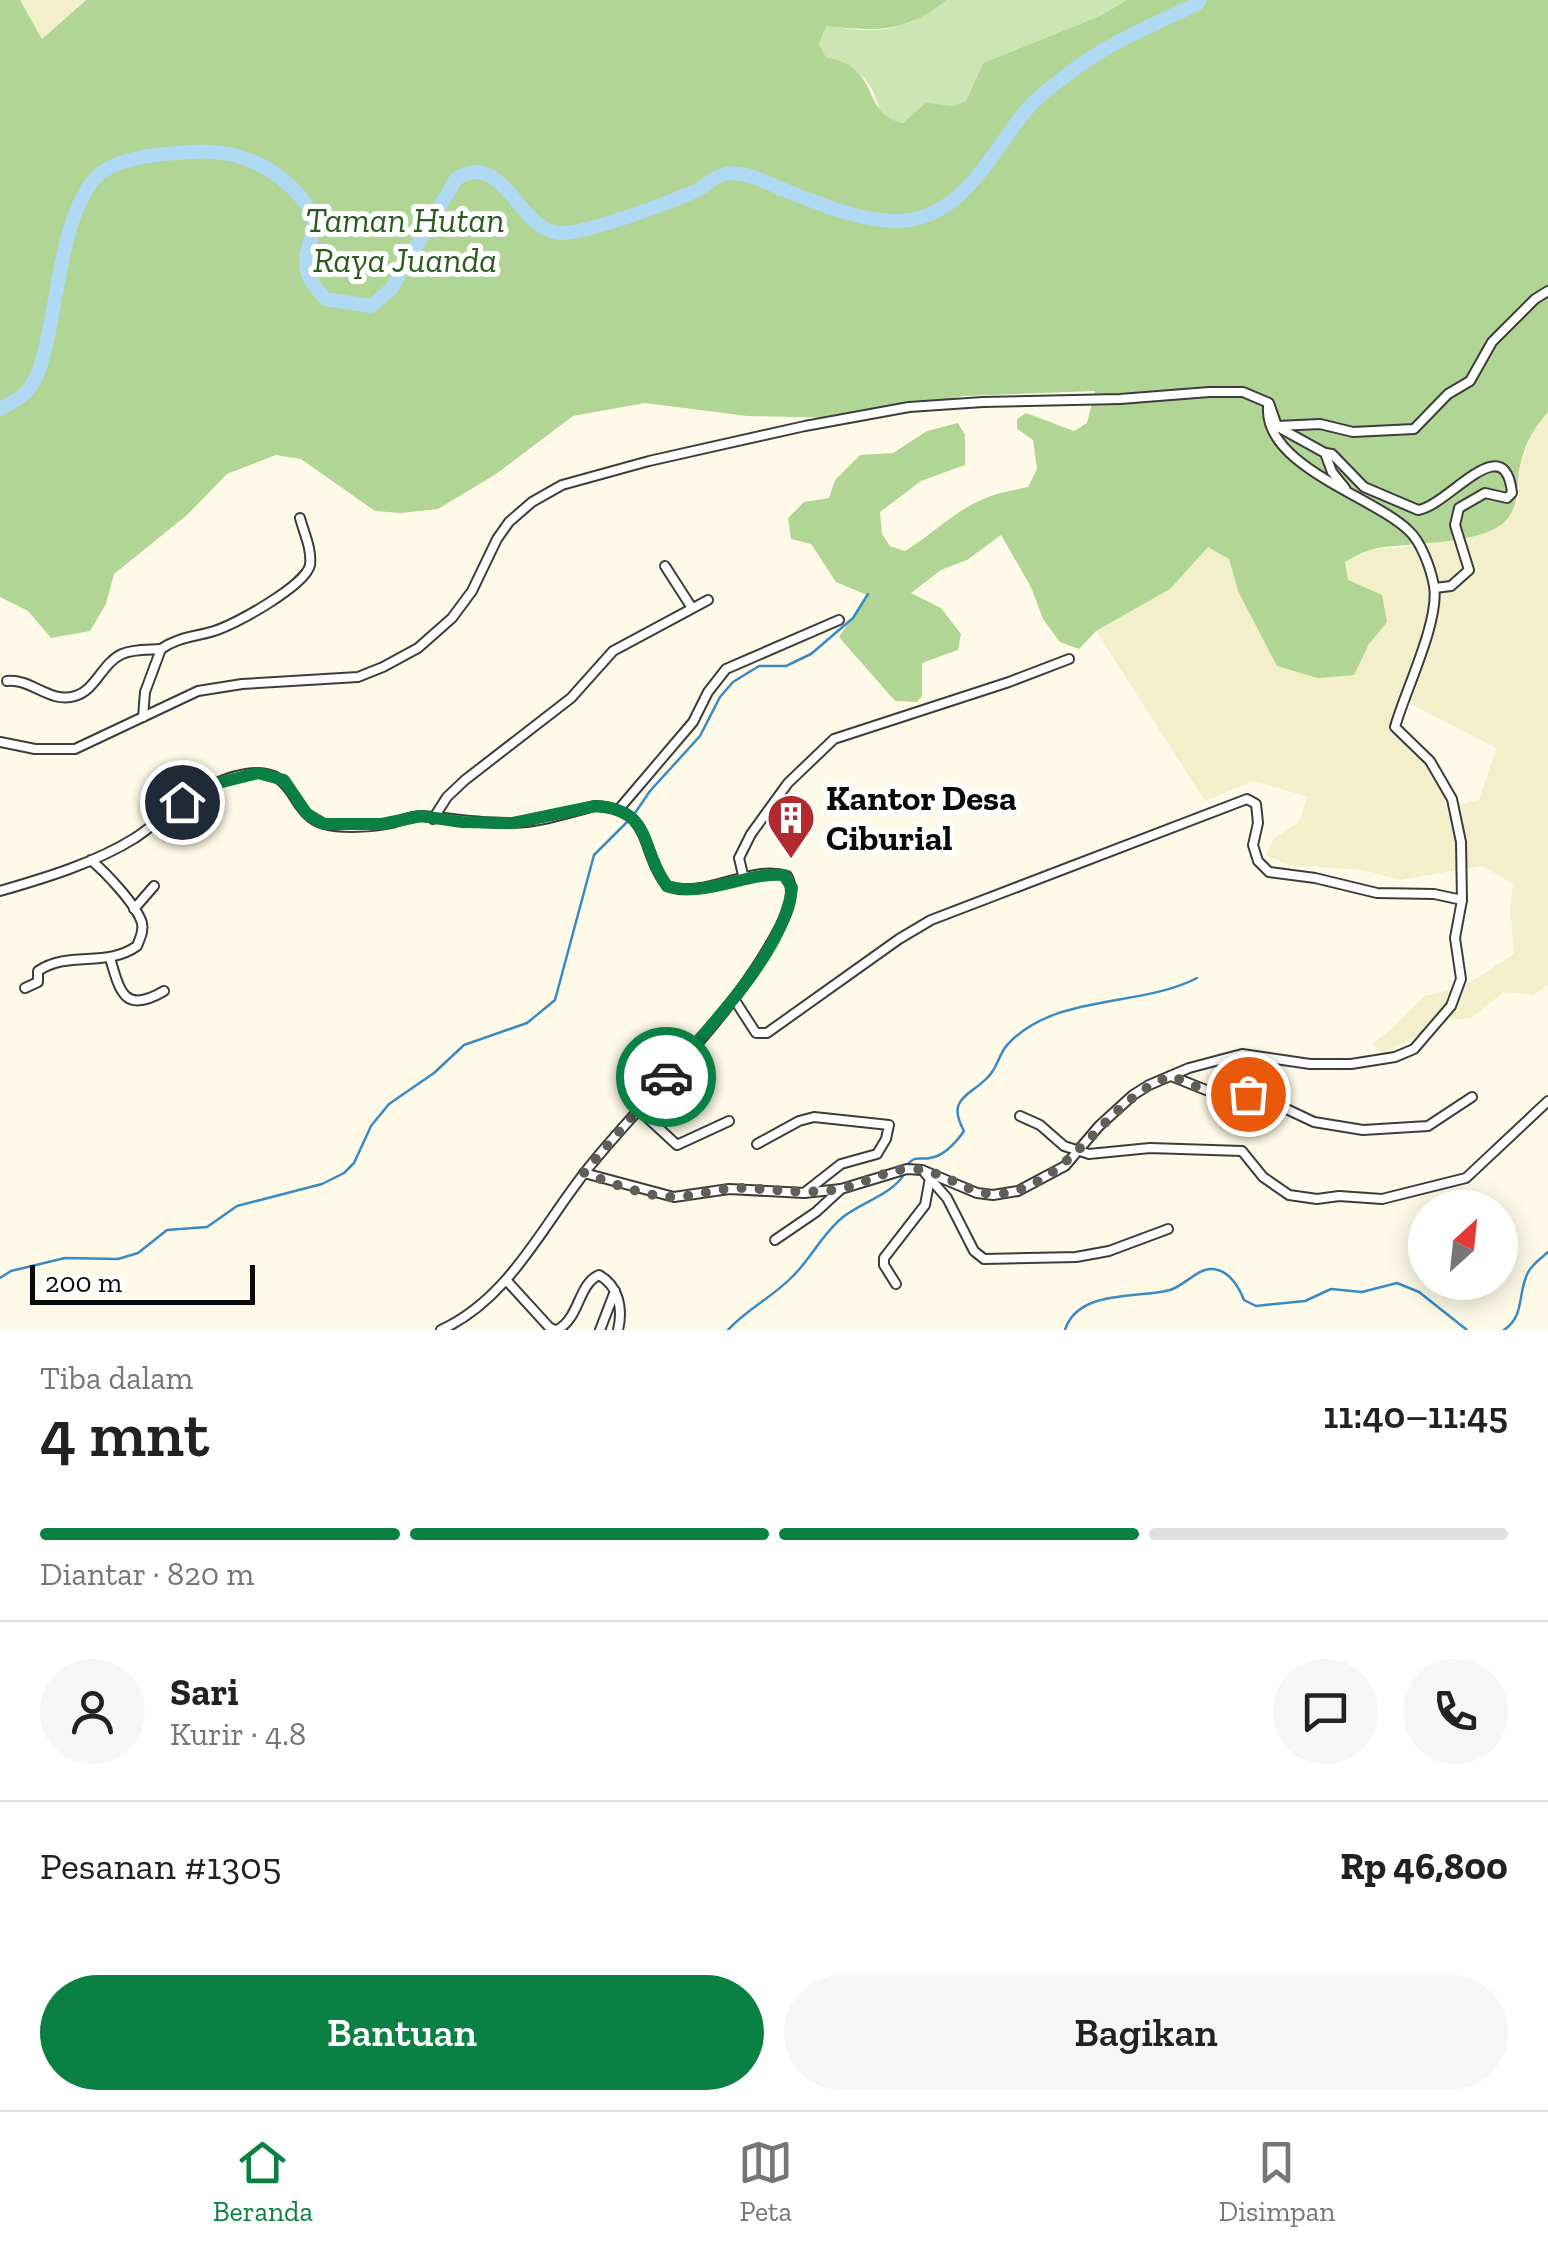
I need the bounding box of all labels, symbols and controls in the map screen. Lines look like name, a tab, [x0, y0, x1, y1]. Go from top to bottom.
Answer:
park label: Taman Hutan Raya Juanda	[306, 199, 504, 281]
pin	[140, 760, 225, 845]
icon: home	[155, 775, 210, 830]
place label: Kantor Desa Ciburial	[826, 777, 1017, 859]
building icon: Kantor Desa Ciburial	[765, 792, 817, 860]
courier	[616, 1027, 716, 1127]
icon: car	[639, 1050, 694, 1105]
pin	[1206, 1052, 1291, 1137]
icon: bag	[1221, 1067, 1276, 1122]
north arrow	[1408, 1190, 1518, 1300]
map controls	[1408, 1190, 1518, 1300]
scale bar	[30, 1260, 255, 1304]
text: 200 m	[45, 1266, 122, 1299]
text: Tiba dalam	[40, 1359, 193, 1397]
text: 11:40–11:45	[1323, 1392, 1508, 1438]
text: 4 mnt	[40, 1395, 209, 1473]
text: Diantar · 820 m	[40, 1555, 254, 1593]
button: person	[40, 1659, 145, 1764]
button: chat	[1273, 1659, 1378, 1764]
button: phone	[1403, 1659, 1508, 1764]
text: Sari	[170, 1669, 239, 1715]
text: Kurir · 4.8	[170, 1715, 306, 1753]
text: Pesanan #1305	[40, 1843, 281, 1889]
text: Rp 46,800	[1340, 1843, 1508, 1889]
button: Bantuan	[40, 1975, 764, 2090]
button: Bagikan	[784, 1975, 1508, 2090]
tab: Beranda	[213, 2135, 313, 2228]
tab: Peta	[738, 2135, 793, 2228]
tab: Disimpan	[1219, 2135, 1335, 2228]

